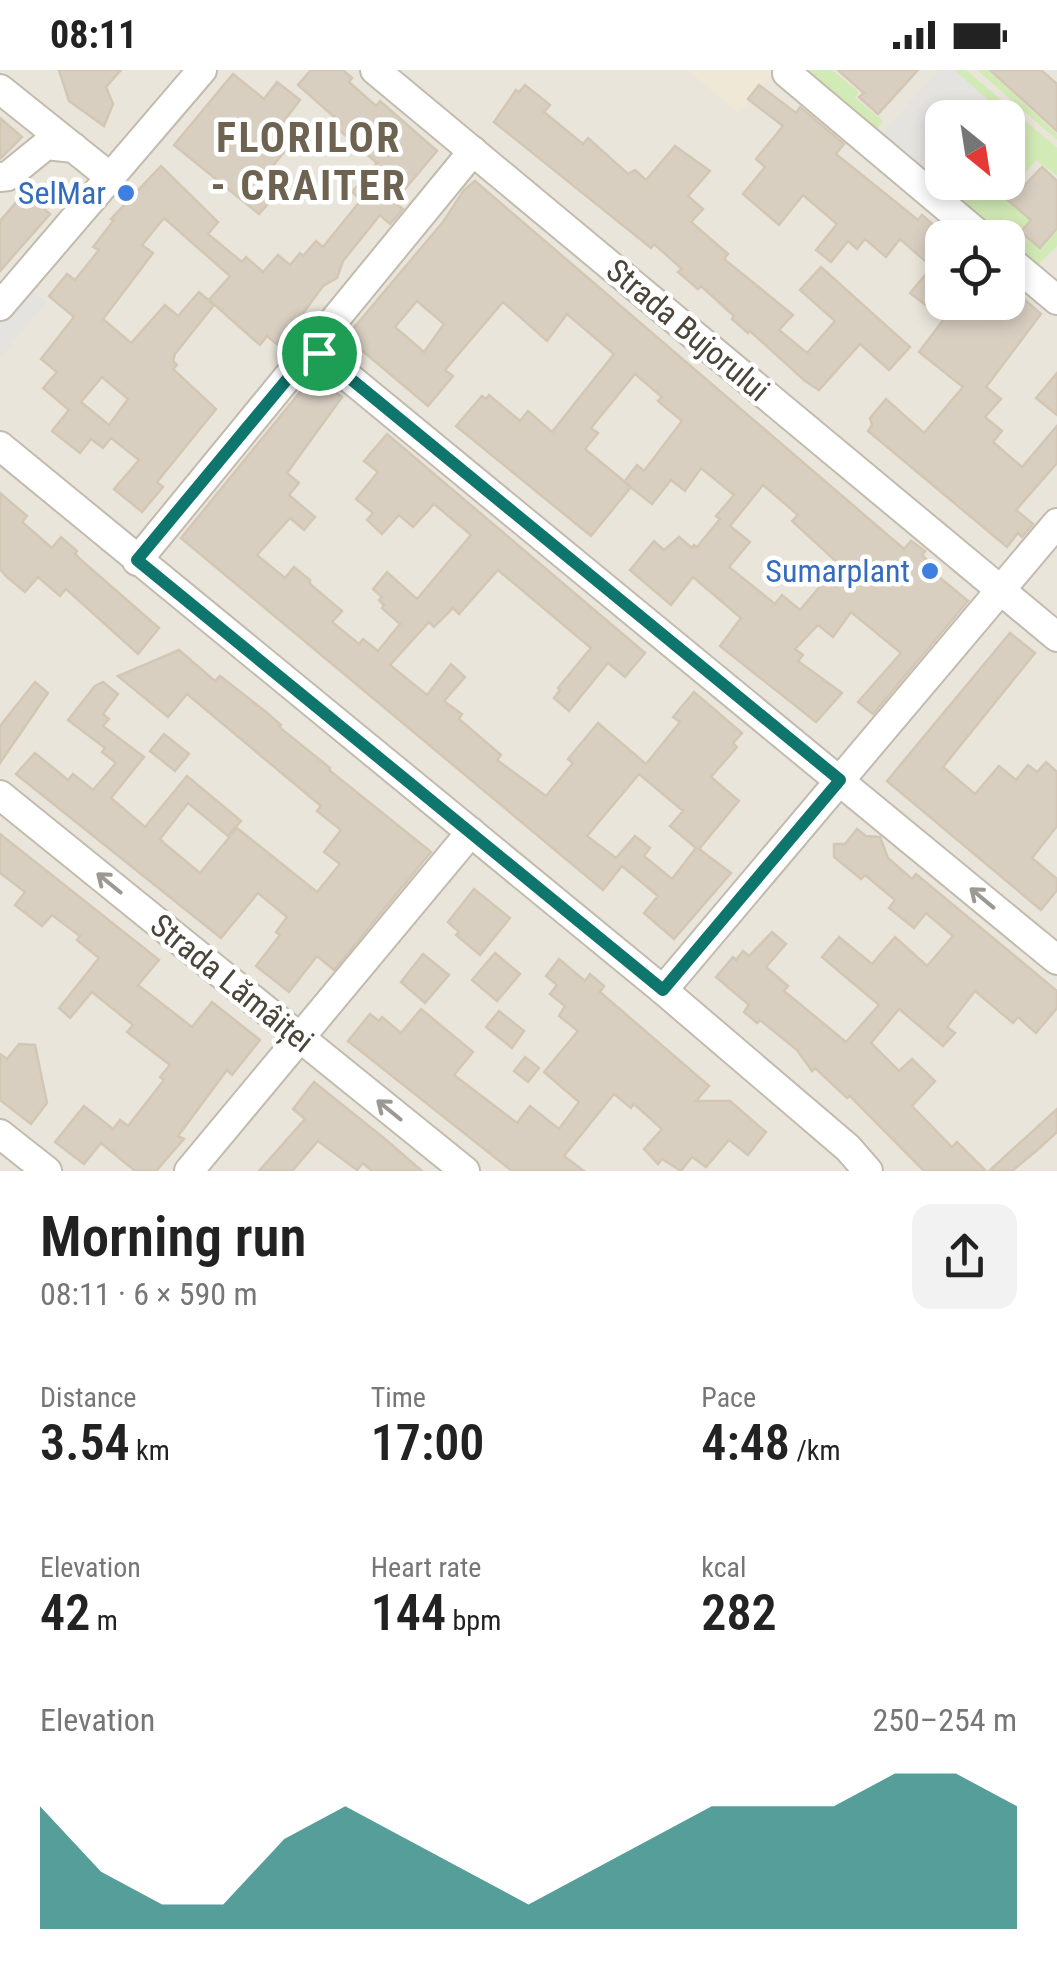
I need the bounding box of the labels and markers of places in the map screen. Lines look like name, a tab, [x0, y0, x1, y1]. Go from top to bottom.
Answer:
place label: SelMar	[18, 174, 106, 212]
marker: SelMar	[115, 182, 137, 204]
pin	[277, 311, 362, 396]
place label: Sumarplant	[765, 552, 910, 590]
marker: Sumarplant	[919, 560, 941, 582]

